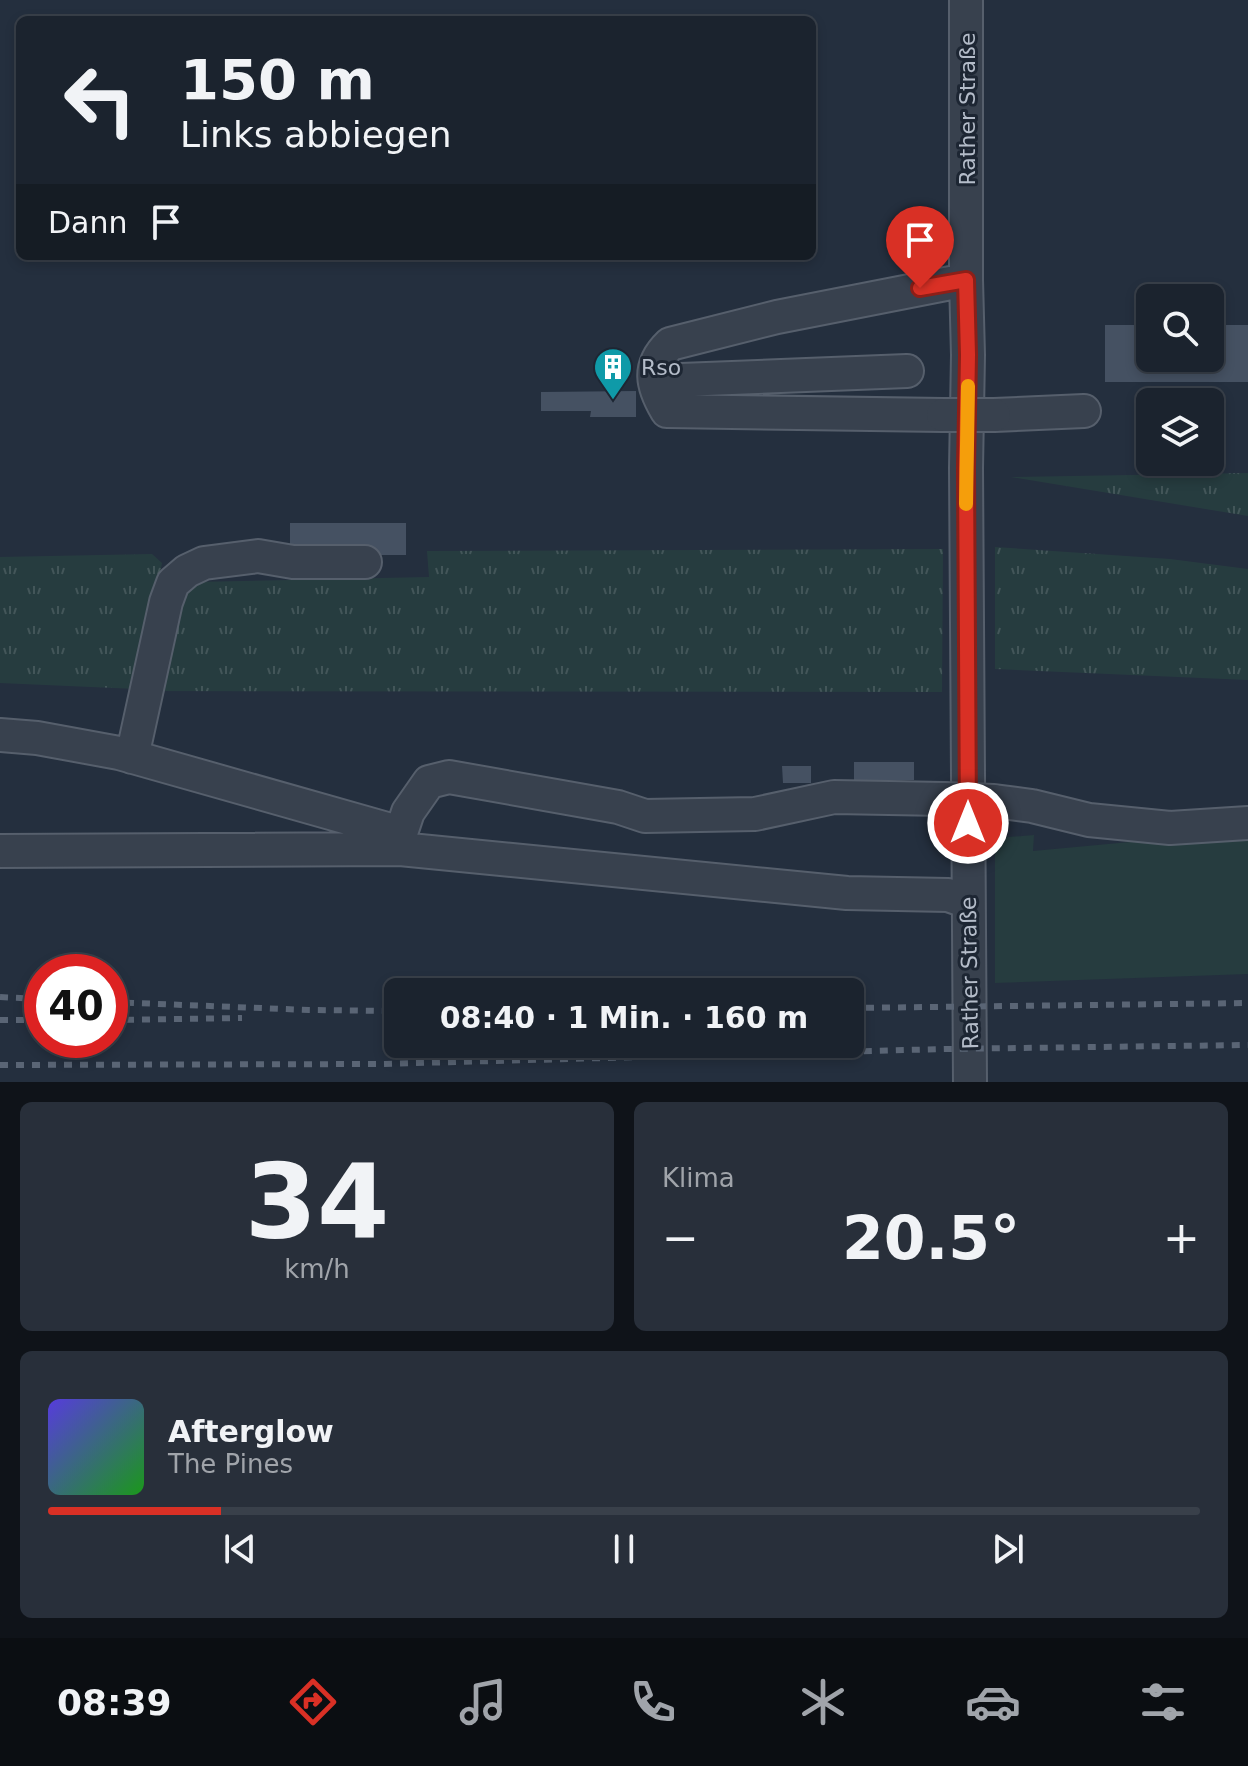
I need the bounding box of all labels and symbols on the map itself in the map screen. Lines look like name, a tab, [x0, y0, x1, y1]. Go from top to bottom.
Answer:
street label: Rather Straße	[955, 33, 980, 185]
pin	[886, 206, 954, 288]
building icon: Rso	[592, 346, 634, 401]
place label: Rso	[641, 355, 681, 380]
position arrow	[926, 781, 1010, 865]
street label: Rather Straße	[956, 896, 983, 1050]
speed limit sign: 40	[24, 954, 128, 1058]

